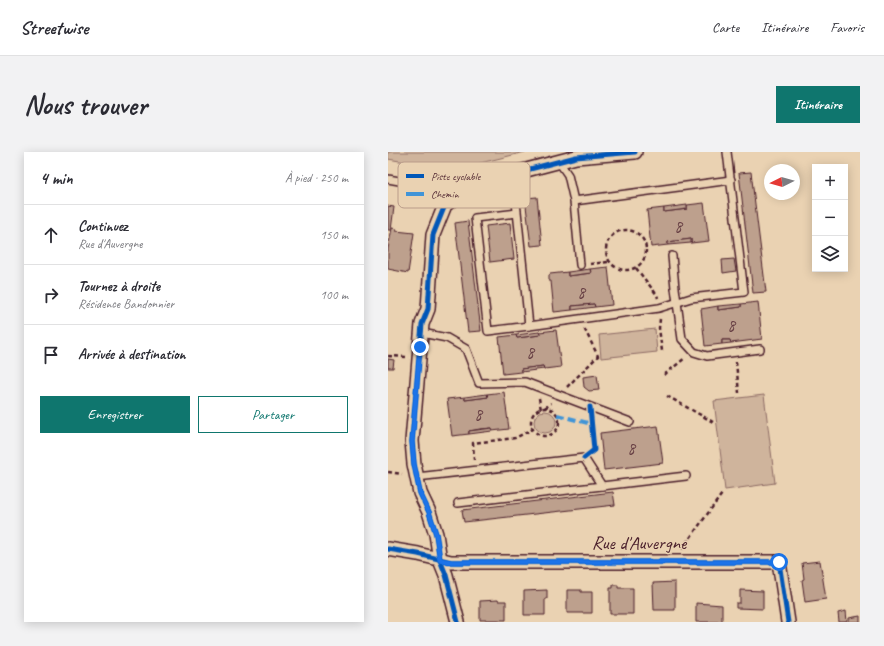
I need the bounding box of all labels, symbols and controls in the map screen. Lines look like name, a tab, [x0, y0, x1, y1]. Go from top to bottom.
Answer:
text: Streetwise	[20, 16, 88, 40]
text: Carte	[712, 19, 739, 36]
text: Itinéraire	[761, 19, 808, 36]
text: Favoris	[830, 19, 864, 36]
button: Itinéraire	[776, 86, 860, 123]
text: Nous trouver	[24, 87, 147, 122]
legend	[398, 162, 530, 208]
north arrow	[764, 164, 800, 200]
map controls	[812, 164, 848, 272]
button: +	[812, 164, 848, 200]
text: 4 min	[40, 168, 73, 189]
text: Piste cyclable	[431, 169, 482, 183]
text: À pied · 250 m	[285, 170, 348, 186]
text: Chemin	[431, 187, 460, 201]
button: −	[812, 200, 848, 236]
house number: 8	[674, 216, 684, 237]
text: Continuez	[78, 217, 128, 236]
icon: ahead	[40, 224, 62, 246]
text: 150 m	[320, 227, 348, 243]
text: Rue d'Auvergne	[78, 236, 143, 252]
button: layers	[812, 236, 848, 272]
text: Tournez à droite	[78, 277, 160, 296]
house number: 8	[577, 282, 587, 303]
icon: right	[40, 284, 62, 306]
text: 100 m	[320, 287, 348, 303]
text: Résidence Bandonnier	[78, 296, 174, 312]
house number: 8	[727, 315, 737, 336]
route end	[411, 338, 429, 356]
house number: 8	[526, 342, 536, 363]
icon: arrive	[40, 344, 62, 366]
text: Arrivée à destination	[78, 345, 186, 364]
button: Enregistrer	[40, 396, 190, 433]
button: Partager	[198, 396, 348, 433]
house number: 8	[474, 404, 484, 425]
house number: 8	[627, 438, 637, 459]
street label: Rue d'Auvergne	[592, 531, 688, 555]
route start	[770, 553, 788, 571]

